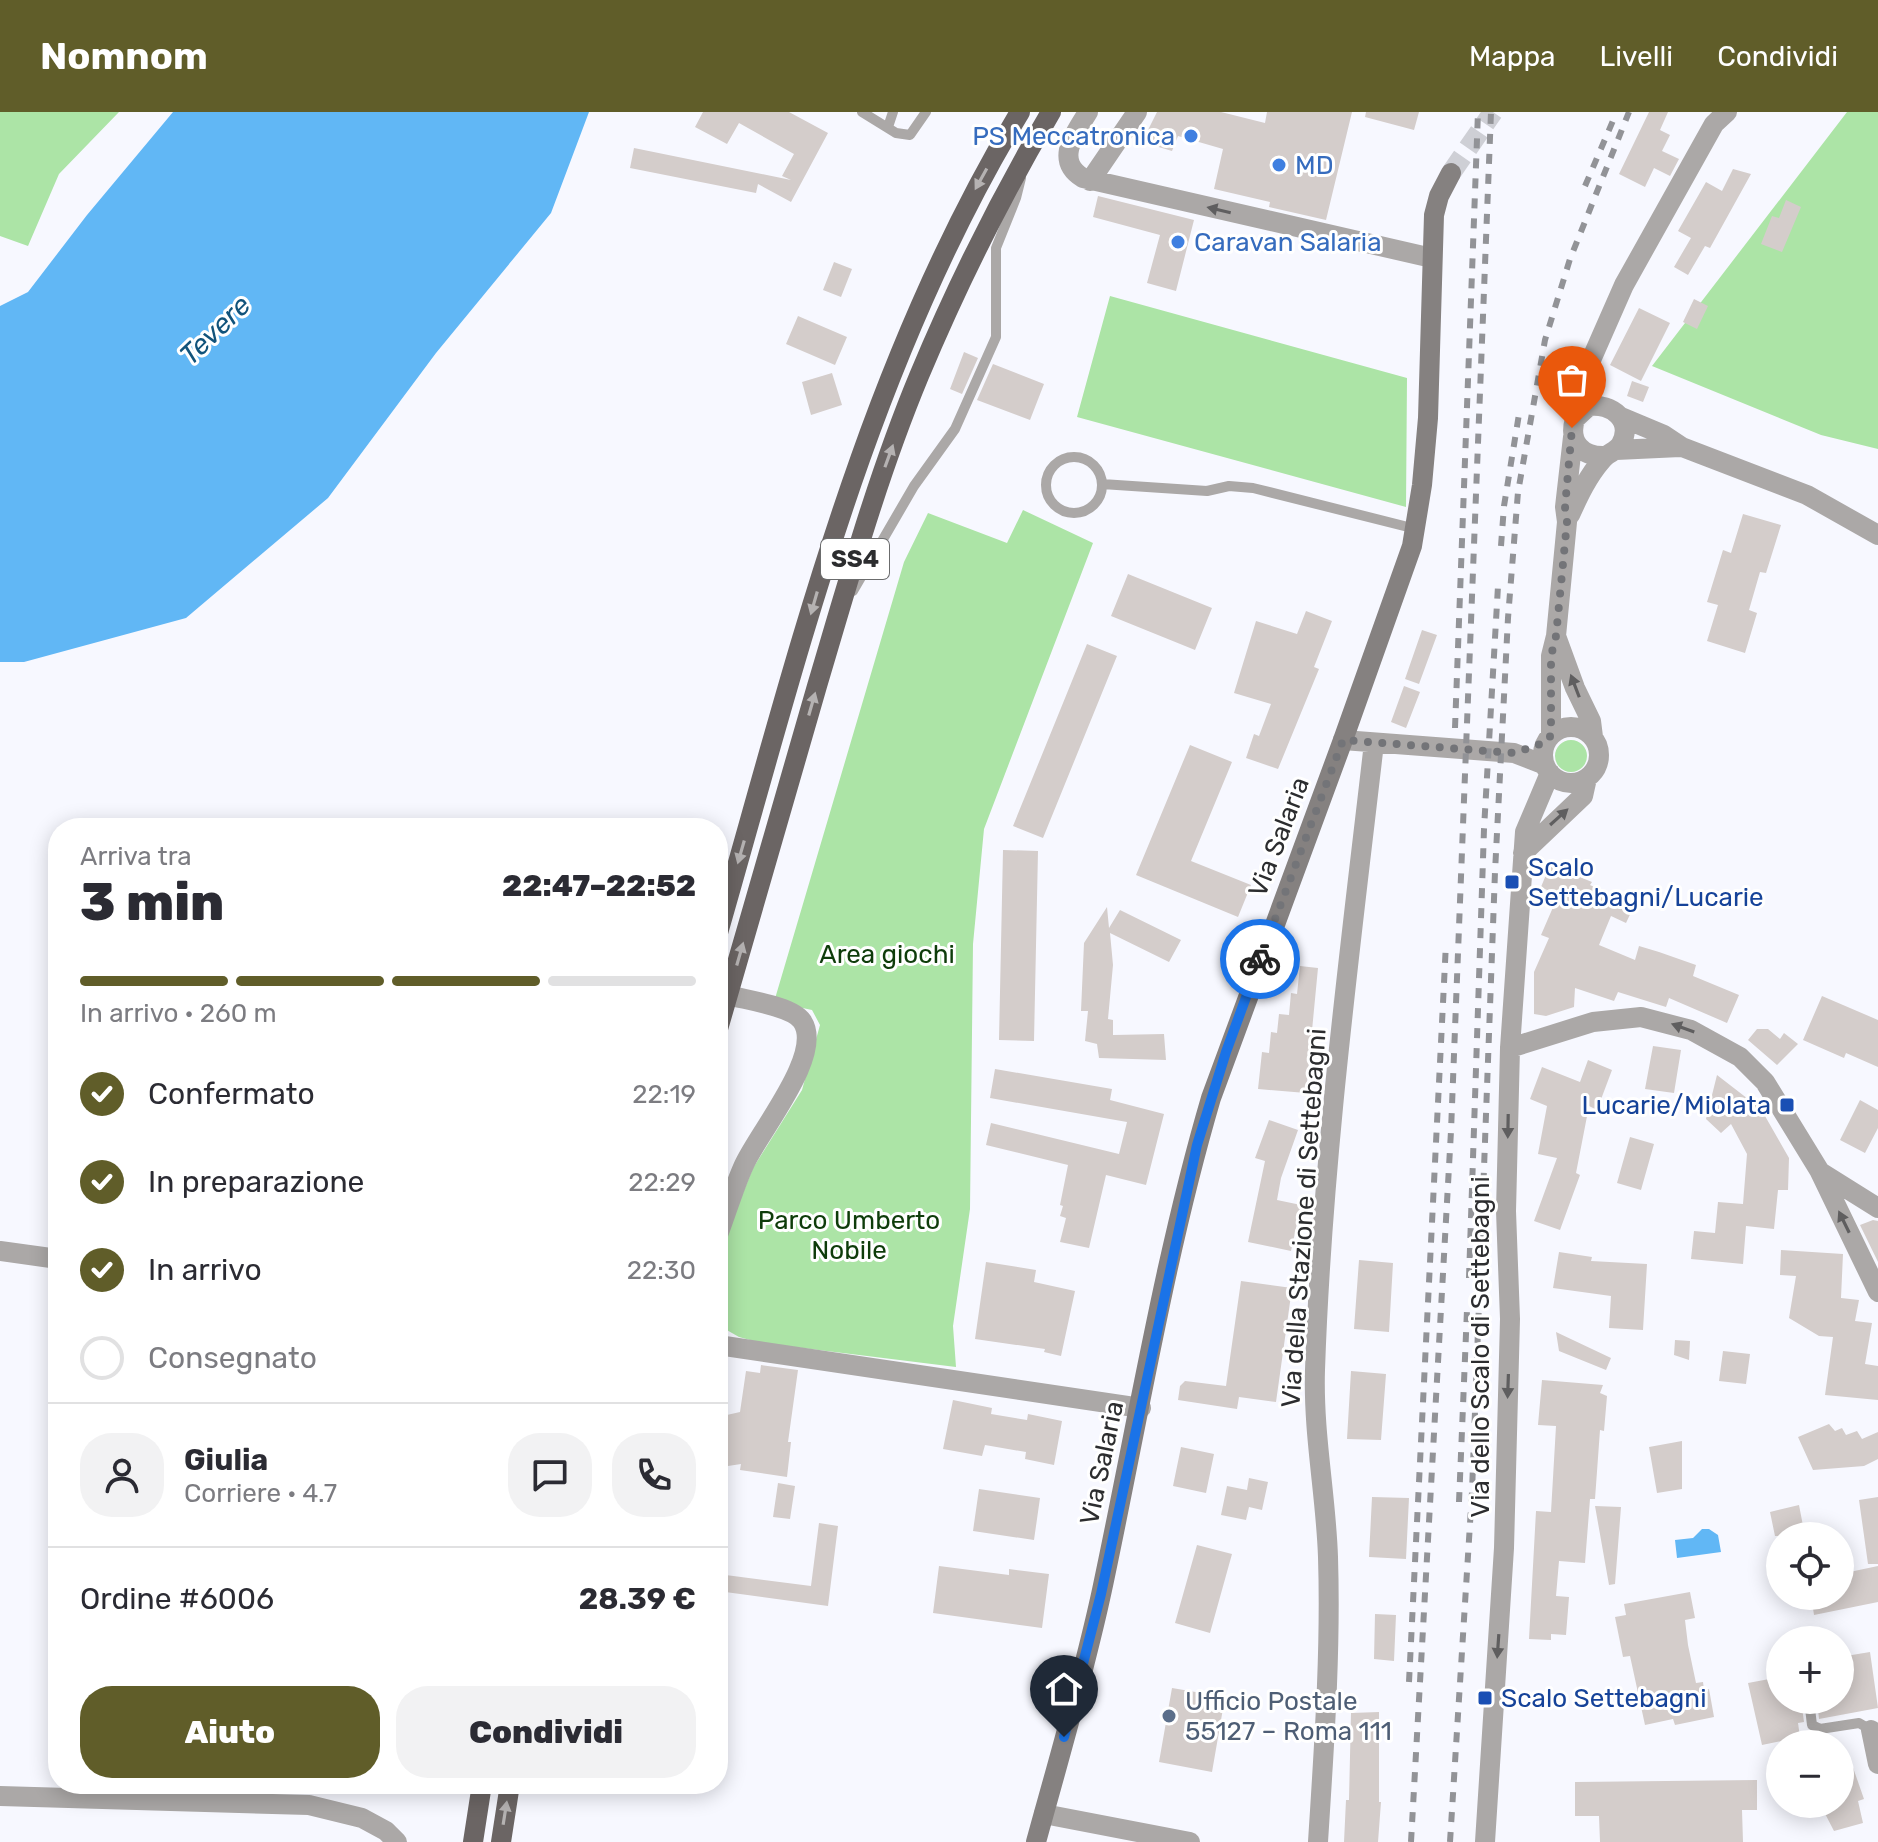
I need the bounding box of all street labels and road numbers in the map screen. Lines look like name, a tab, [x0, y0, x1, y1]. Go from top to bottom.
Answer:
road number: SS4	[821, 539, 889, 579]
street label: Via Salaria	[1242, 773, 1316, 901]
street label: Via della Stazione di Settebagni	[1275, 1027, 1333, 1409]
street label: Via dello Scalo di Settebagni	[1465, 1176, 1496, 1518]
street label: Via Salaria	[1074, 1398, 1130, 1528]

